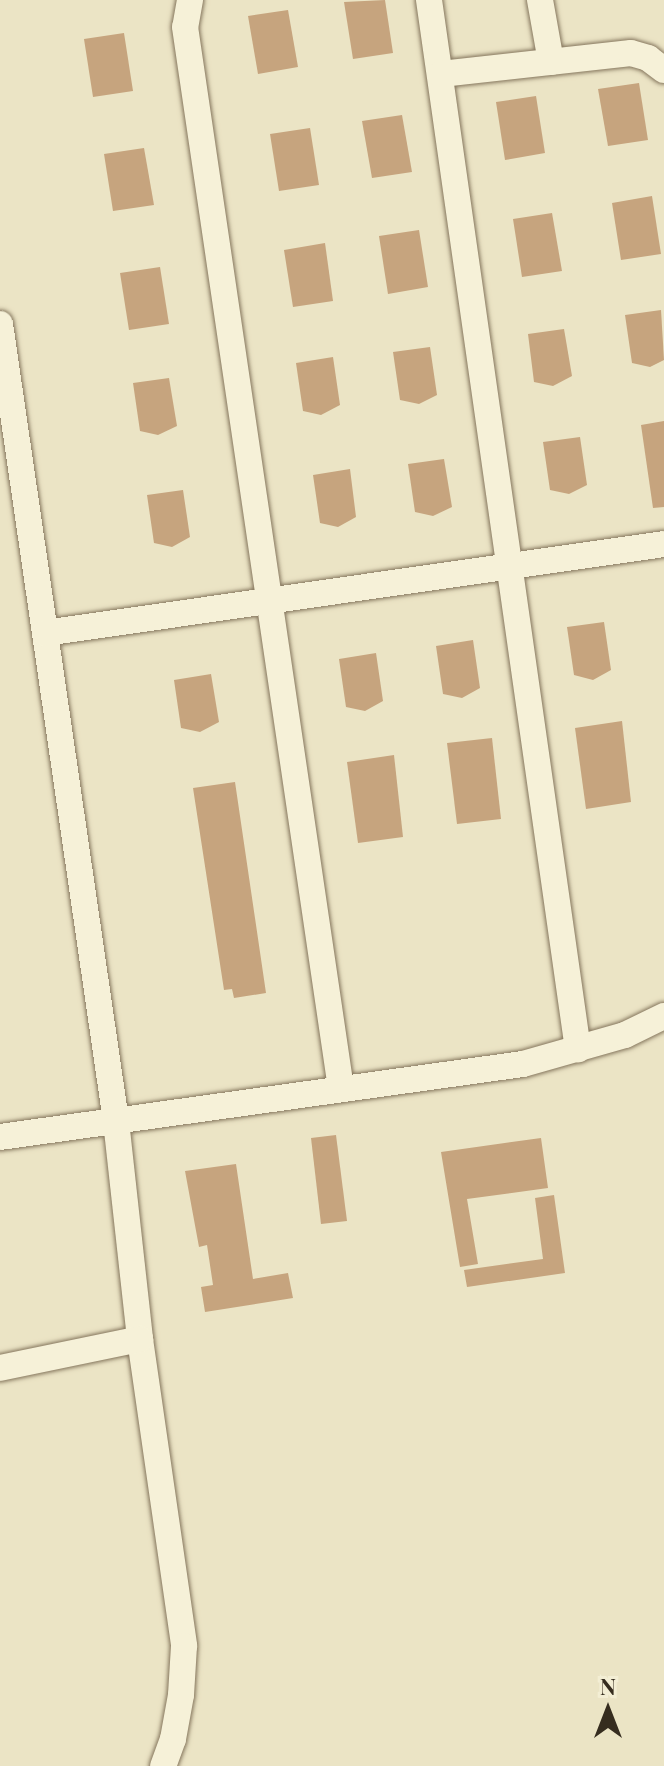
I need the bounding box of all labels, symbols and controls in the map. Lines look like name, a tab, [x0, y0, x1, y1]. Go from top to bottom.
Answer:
north arrow	[568, 1670, 648, 1750]
text: N	[600, 1671, 616, 1701]

